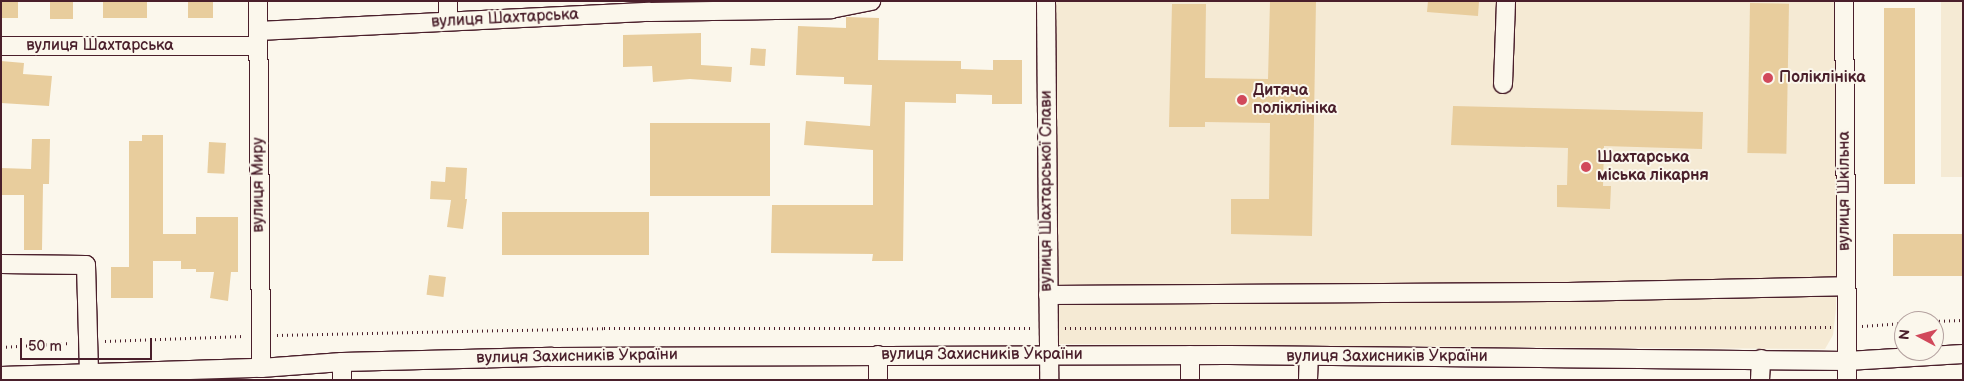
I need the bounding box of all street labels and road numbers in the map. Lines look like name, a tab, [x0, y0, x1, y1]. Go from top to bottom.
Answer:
street label: вулиця Шахтарська	[431, 6, 579, 32]
street label: вулиця Шахтарська	[26, 36, 174, 56]
street label: вулиця Шахтарської Слави	[1037, 90, 1057, 292]
street label: вулиця Шкільна	[1835, 131, 1855, 251]
street label: вулиця Миру	[249, 137, 269, 233]
street label: вулиця Захисників України	[881, 345, 1083, 365]
street label: вулиця Захисників України	[476, 346, 678, 368]
street label: вулиця Захисників України	[1286, 347, 1488, 367]

